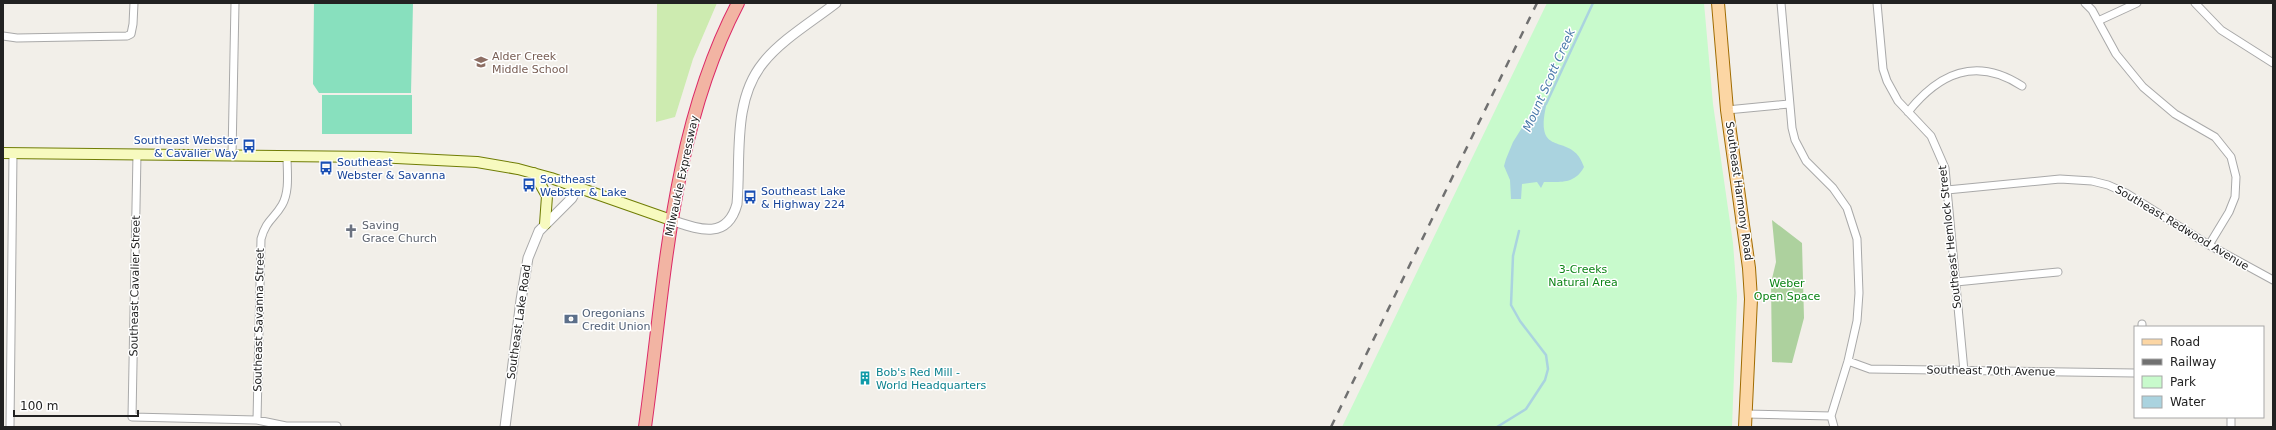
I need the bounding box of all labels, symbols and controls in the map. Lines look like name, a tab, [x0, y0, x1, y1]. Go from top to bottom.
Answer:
water label: Mount Scott Creek	[1520, 25, 1578, 134]
place label: Alder Creek Middle School	[492, 50, 568, 76]
school or university icon: Alder Creek Middle School	[473, 54, 489, 70]
street label: Milwaukie Expressway	[663, 114, 701, 238]
street label: Southeast Harmony Road	[1723, 121, 1755, 261]
place label: Southeast Webster & Cavalier Way	[134, 134, 238, 160]
bus stop icon: Southeast Webster & Cavalier Way	[241, 138, 257, 154]
place label: Southeast Webster & Savanna	[337, 156, 446, 182]
bus stop icon: Southeast Webster & Savanna	[318, 160, 334, 176]
street label: Southeast Hemlock Street	[1936, 164, 1964, 309]
place label: Southeast Webster & Lake	[540, 173, 627, 199]
bus stop icon: Southeast Webster & Lake	[521, 177, 537, 193]
street label: Southeast Redwood Avenue	[2113, 183, 2251, 273]
place label: Southeast Lake & Highway 224	[761, 185, 846, 211]
bus stop icon: Southeast Lake & Highway 224	[742, 189, 758, 205]
street label: Southeast Cavalier Street	[127, 215, 143, 357]
place label: Saving Grace Church	[362, 219, 437, 245]
church icon: Saving Grace Church	[343, 223, 359, 239]
street label: Southeast Savanna Street	[251, 247, 267, 392]
park label: 3-Creeks Natural Area	[1548, 263, 1618, 289]
street label: Southeast Lake Road	[505, 264, 533, 380]
park label: Weber Open Space	[1754, 277, 1820, 303]
place label: Oregonians Credit Union	[582, 307, 650, 333]
bank icon: Oregonians Credit Union	[563, 311, 579, 327]
legend	[2134, 326, 2264, 418]
text: Road	[2170, 335, 2200, 349]
text: Railway	[2170, 355, 2216, 369]
street label: Southeast 70th Avenue	[1927, 363, 2056, 379]
place label: Bob's Red Mill - World Headquarters	[876, 366, 987, 392]
building icon: Bob's Red Mill - World Headquarters	[857, 370, 873, 386]
text: Park	[2170, 375, 2196, 389]
scale bar	[14, 392, 138, 418]
text: Water	[2170, 395, 2206, 409]
text: 100 m	[20, 399, 58, 413]

